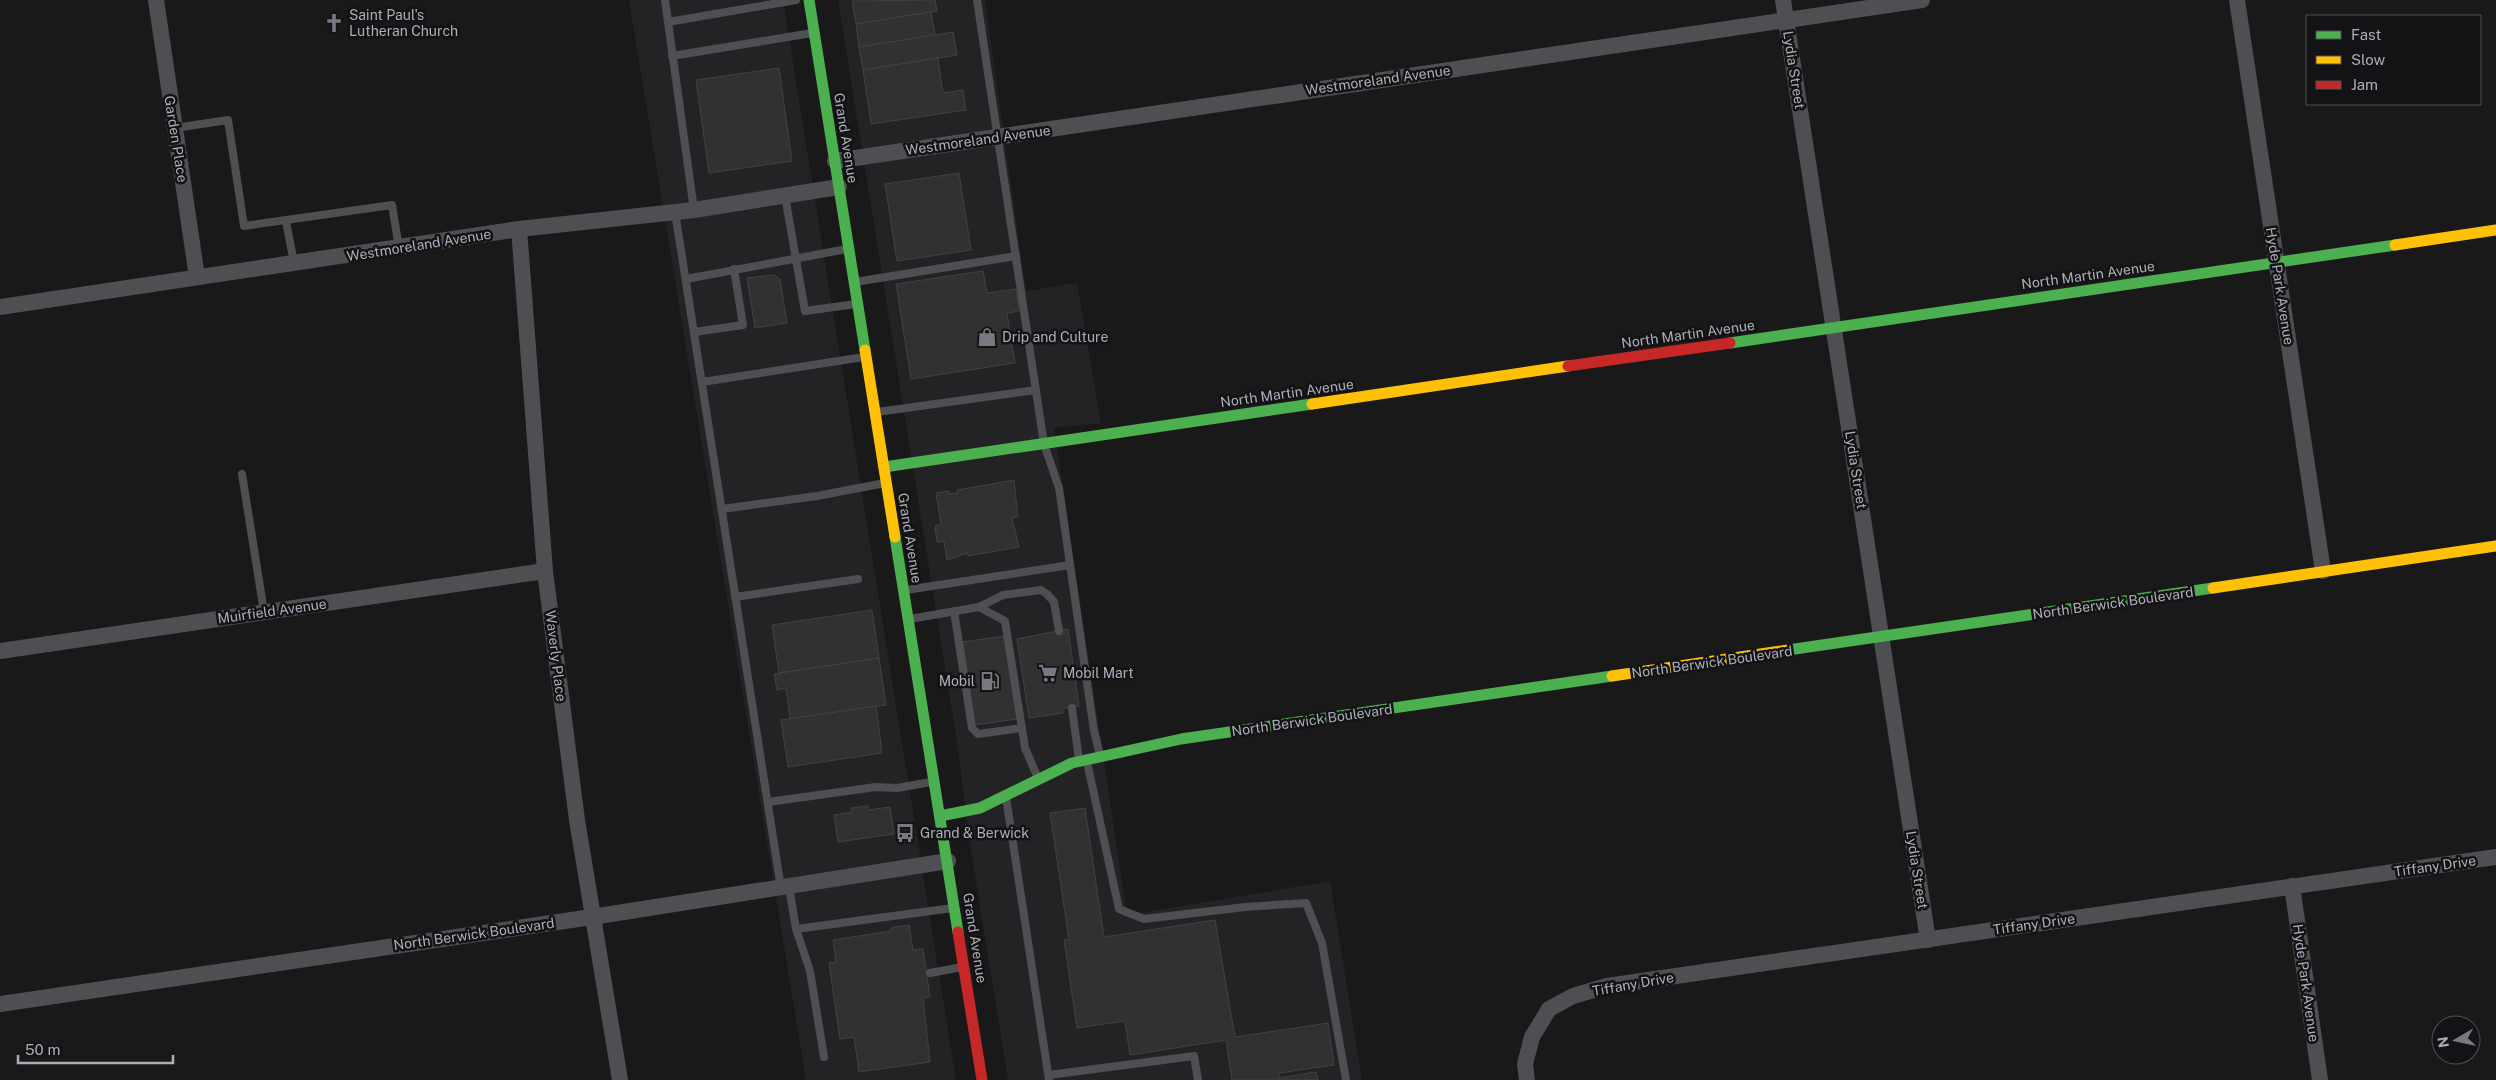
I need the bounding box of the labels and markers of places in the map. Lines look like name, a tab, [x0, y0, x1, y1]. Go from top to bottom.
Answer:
place label: Saint Paul's Lutheran Church	[349, 7, 458, 39]
church icon: Saint Paul's Lutheran Church	[323, 12, 345, 34]
shop icon: Drip and Culture	[976, 326, 998, 348]
place label: Drip and Culture	[1002, 329, 1108, 345]
supermarket icon: Mobil Mart	[1037, 662, 1059, 684]
place label: Mobil Mart	[1063, 665, 1134, 681]
fuel station icon: Mobil	[979, 670, 1001, 692]
place label: Mobil	[939, 673, 975, 689]
bus stop icon: Grand & Berwick	[894, 822, 916, 844]
place label: Grand & Berwick	[920, 825, 1029, 841]

